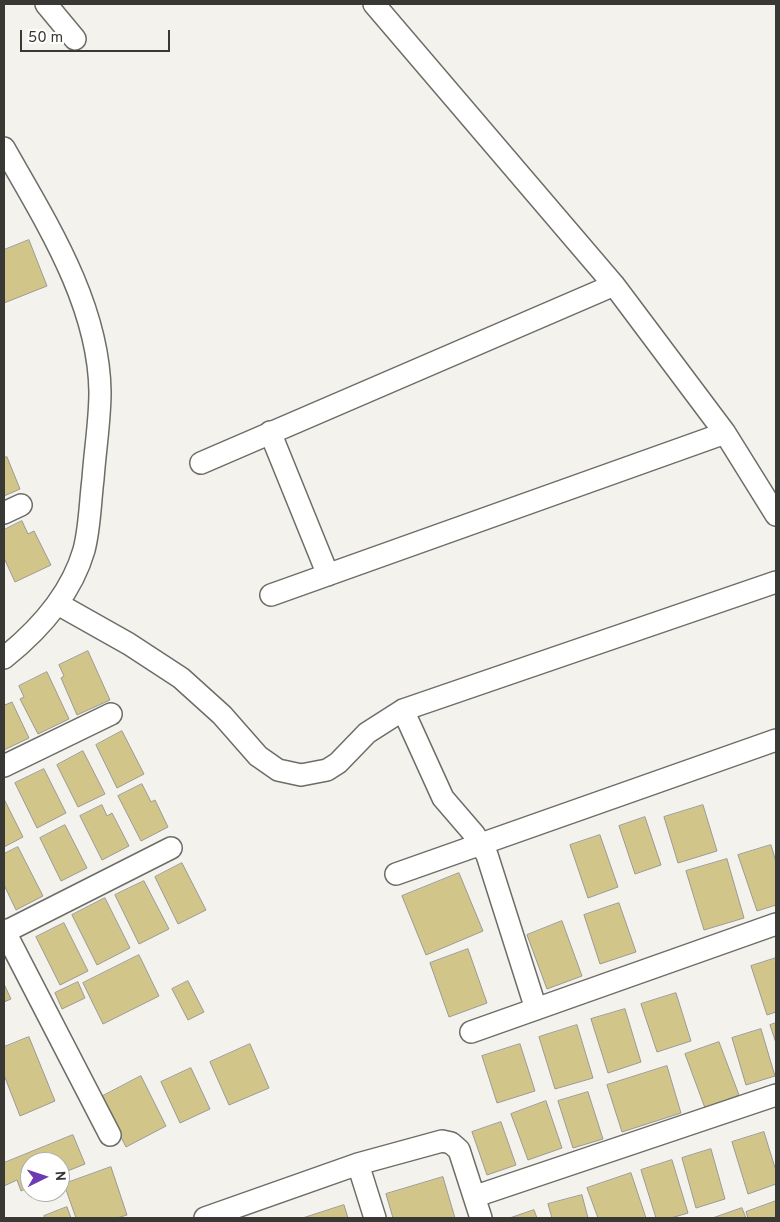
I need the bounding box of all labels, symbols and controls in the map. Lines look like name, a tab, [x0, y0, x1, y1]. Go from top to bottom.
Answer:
scale bar	[22, 20, 172, 52]
text: 50 m	[28, 29, 63, 48]
north arrow	[20, 1152, 70, 1202]
text: N	[51, 1170, 68, 1182]

